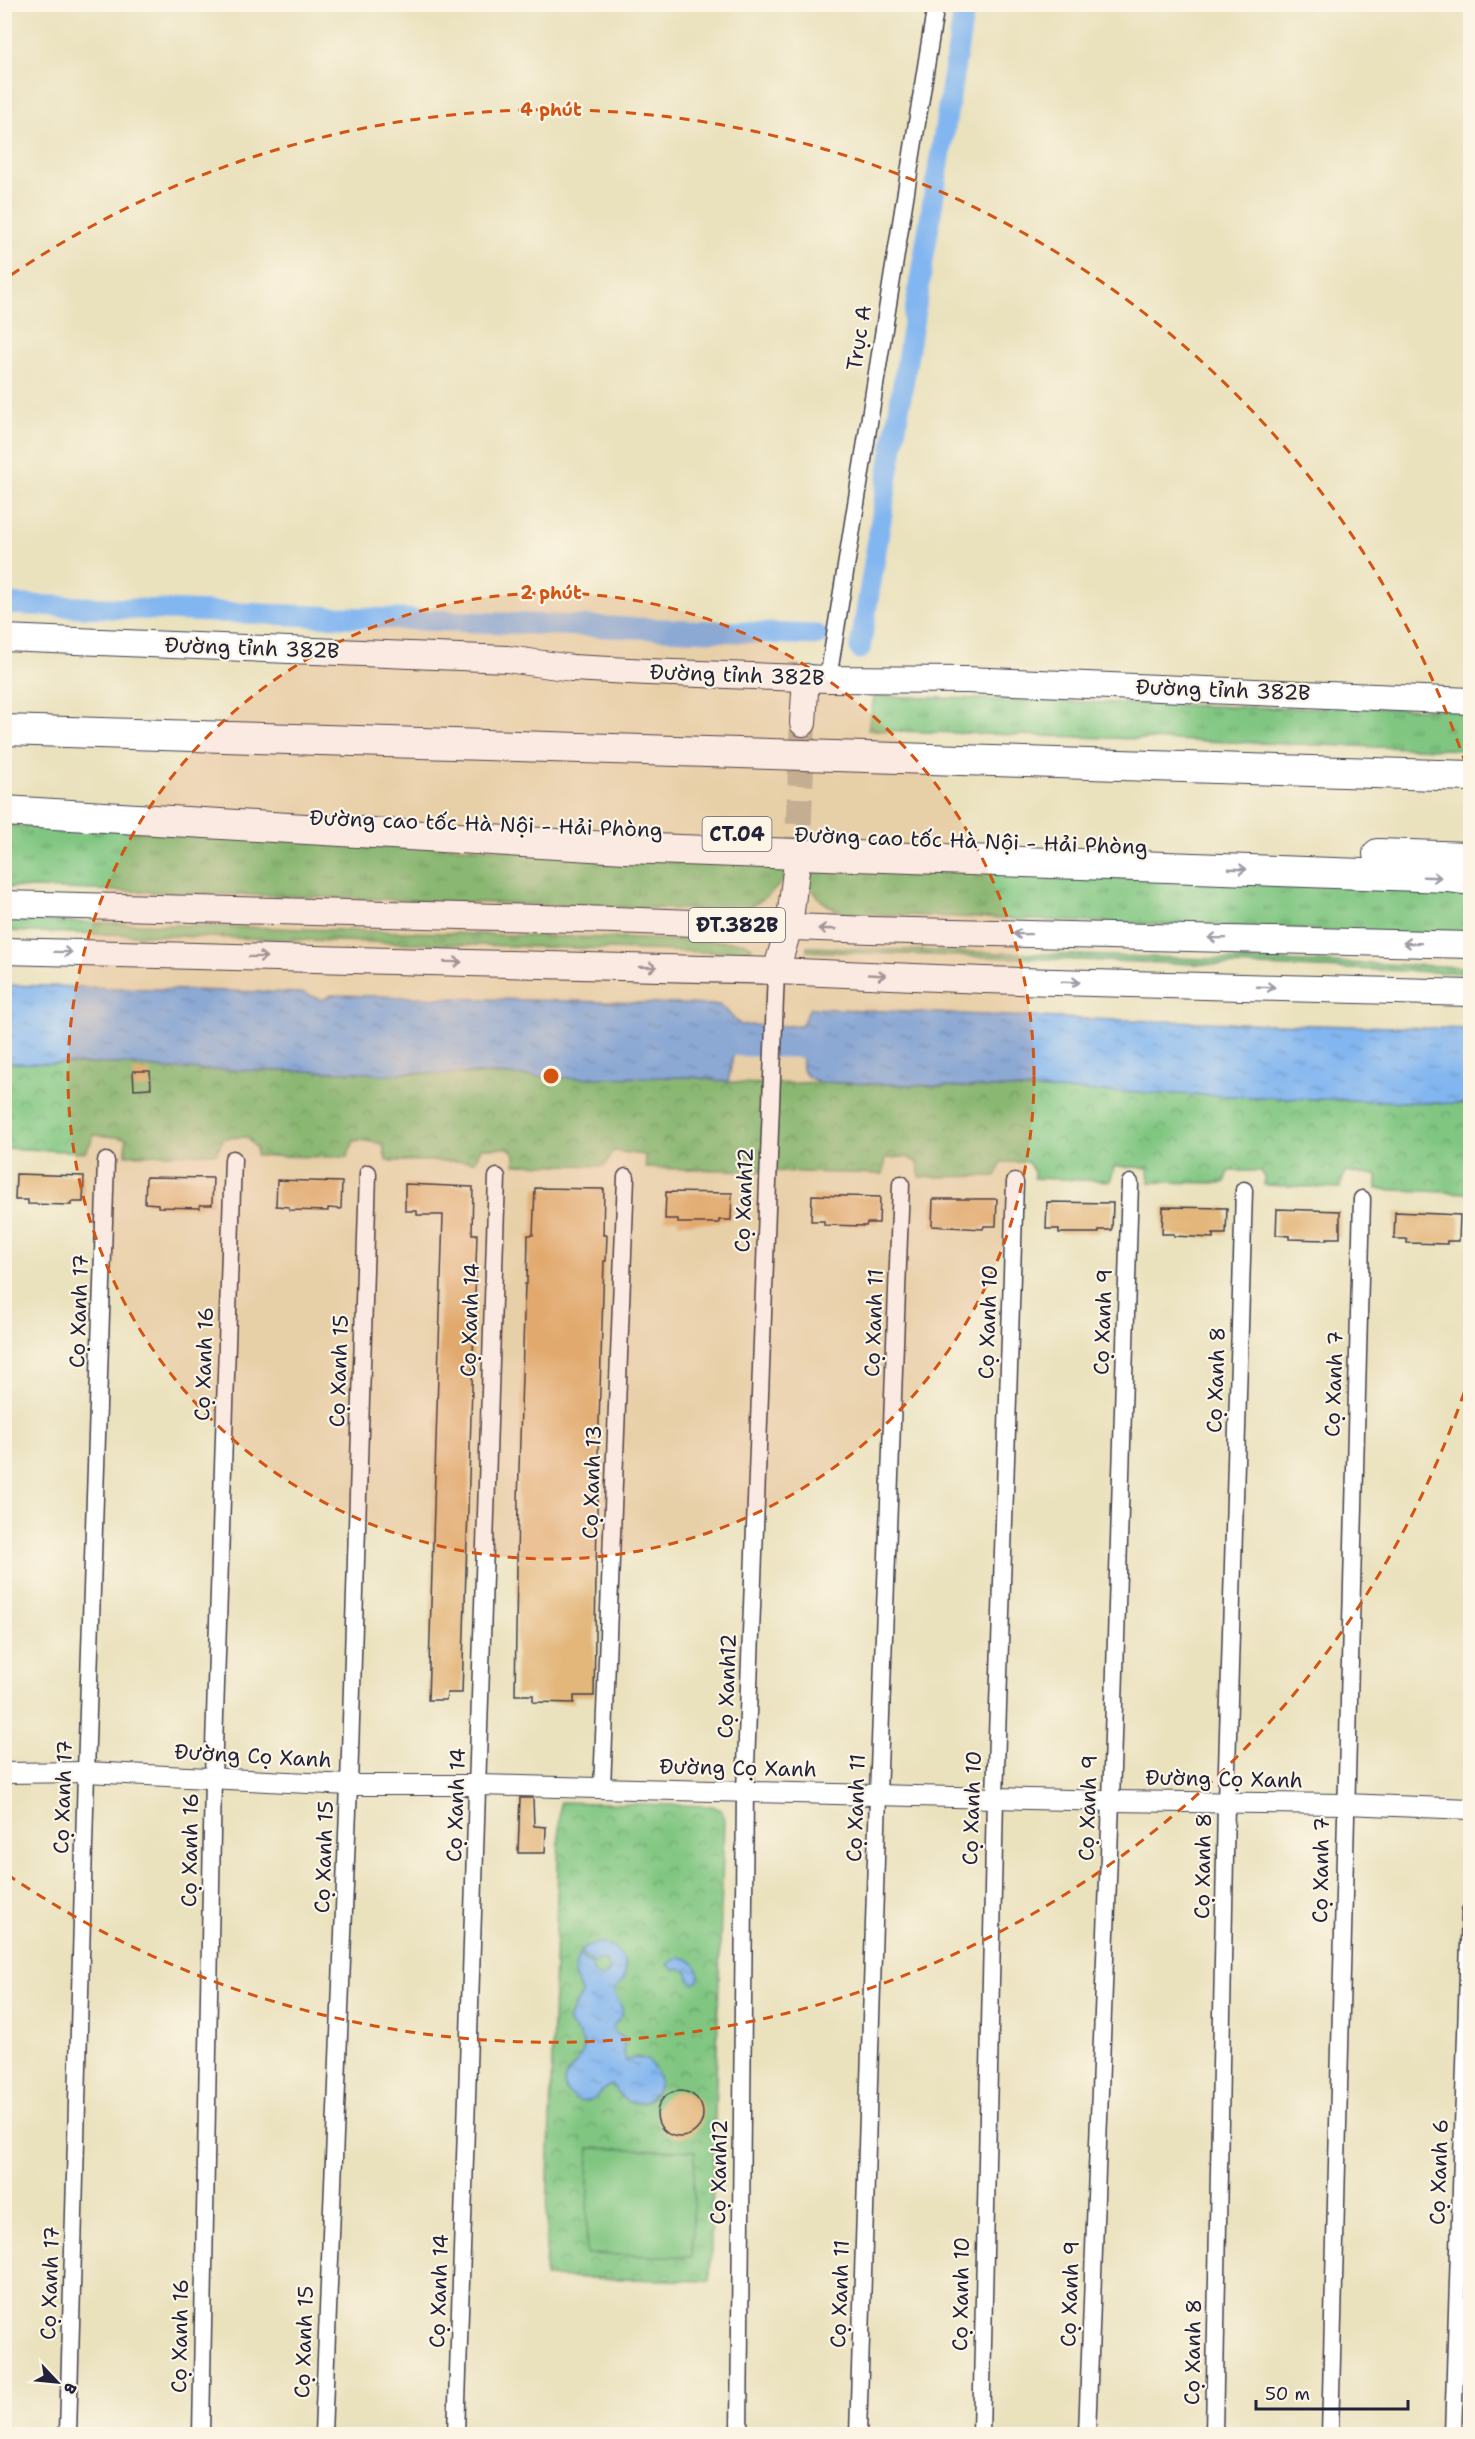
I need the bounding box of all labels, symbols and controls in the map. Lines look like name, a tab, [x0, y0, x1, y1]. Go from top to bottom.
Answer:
text: 4 phút	[520, 98, 582, 122]
street label: Trục A	[840, 304, 878, 372]
text: 2 phút	[520, 581, 582, 605]
street label: Đường tỉnh 382B	[164, 631, 340, 665]
street label: Đường tỉnh 382B	[649, 658, 825, 692]
street label: Đường tỉnh 382B	[1135, 673, 1311, 707]
street label: Đường cao tốc Hà Nội - Hải Phòng	[309, 804, 663, 844]
road number: CT.04	[702, 817, 771, 851]
street label: Đường cao tốc Hà Nội - Hải Phòng	[794, 821, 1148, 861]
one-way arrow	[1227, 864, 1247, 875]
one-way arrow	[1422, 871, 1442, 882]
road number: ĐT.382B	[689, 908, 785, 942]
one-way arrow	[818, 923, 838, 934]
one-way arrow	[1013, 928, 1033, 940]
one-way arrow	[1208, 933, 1228, 944]
one-way arrow	[1403, 937, 1423, 949]
one-way arrow	[52, 946, 72, 958]
one-way arrow	[247, 952, 267, 963]
one-way arrow	[442, 957, 462, 968]
one-way arrow	[637, 962, 657, 973]
one-way arrow	[866, 970, 886, 981]
one-way arrow	[1061, 977, 1081, 988]
one-way arrow	[1256, 982, 1276, 993]
centre of rings	[541, 1066, 561, 1086]
street label: Cọ Xanh12	[728, 1147, 760, 1253]
street label: Cọ Xanh 17	[63, 1254, 95, 1368]
street label: Cọ Xanh 14	[454, 1263, 486, 1377]
street label: Cọ Xanh 10	[972, 1264, 1004, 1380]
street label: Cọ Xanh 11	[858, 1268, 890, 1378]
street label: Cọ Xanh 9	[1087, 1268, 1119, 1376]
street label: Cọ Xanh 16	[188, 1306, 220, 1422]
street label: Cọ Xanh 15	[323, 1314, 355, 1428]
street label: Cọ Xanh 8	[1200, 1326, 1232, 1434]
street label: Cọ Xanh 7	[1318, 1330, 1350, 1438]
street label: Cọ Xanh 13	[576, 1425, 608, 1539]
street label: Cọ Xanh12	[711, 1633, 743, 1739]
street label: Đường Cọ Xanh	[174, 1738, 332, 1774]
street label: Cọ Xanh 17	[47, 1740, 79, 1854]
street label: Cọ Xanh 14	[440, 1748, 472, 1862]
street label: Cọ Xanh 10	[956, 1750, 988, 1866]
street label: Đường Cọ Xanh	[659, 1753, 817, 1783]
street label: Cọ Xanh 11	[840, 1753, 872, 1863]
street label: Cọ Xanh 9	[1072, 1754, 1104, 1862]
street label: Đường Cọ Xanh	[1145, 1764, 1303, 1794]
street label: Cọ Xanh 16	[175, 1793, 205, 1907]
street label: Cọ Xanh 15	[308, 1800, 340, 1914]
street label: Cọ Xanh 8	[1188, 1813, 1218, 1919]
street label: Cọ Xanh 7	[1306, 1817, 1336, 1923]
street label: Cọ Xanh 6	[1423, 2118, 1455, 2226]
street label: Cọ Xanh12	[704, 2119, 734, 2225]
street label: Cọ Xanh 17	[34, 2226, 66, 2340]
street label: Cọ Xanh 14	[423, 2234, 455, 2348]
street label: Cọ Xanh 10	[946, 2237, 976, 2351]
street label: Cọ Xanh 11	[824, 2239, 856, 2349]
street label: Cọ Xanh 9	[1054, 2240, 1086, 2348]
street label: Cọ Xanh 16	[165, 2279, 195, 2393]
street label: Cọ Xanh 15	[288, 2285, 320, 2399]
street label: Cọ Xanh 8	[1178, 2299, 1208, 2405]
north arrow	[27, 2352, 87, 2412]
scale bar	[1256, 2373, 1408, 2411]
text: B	[58, 2379, 82, 2397]
text: 50 m	[1265, 2382, 1310, 2406]

